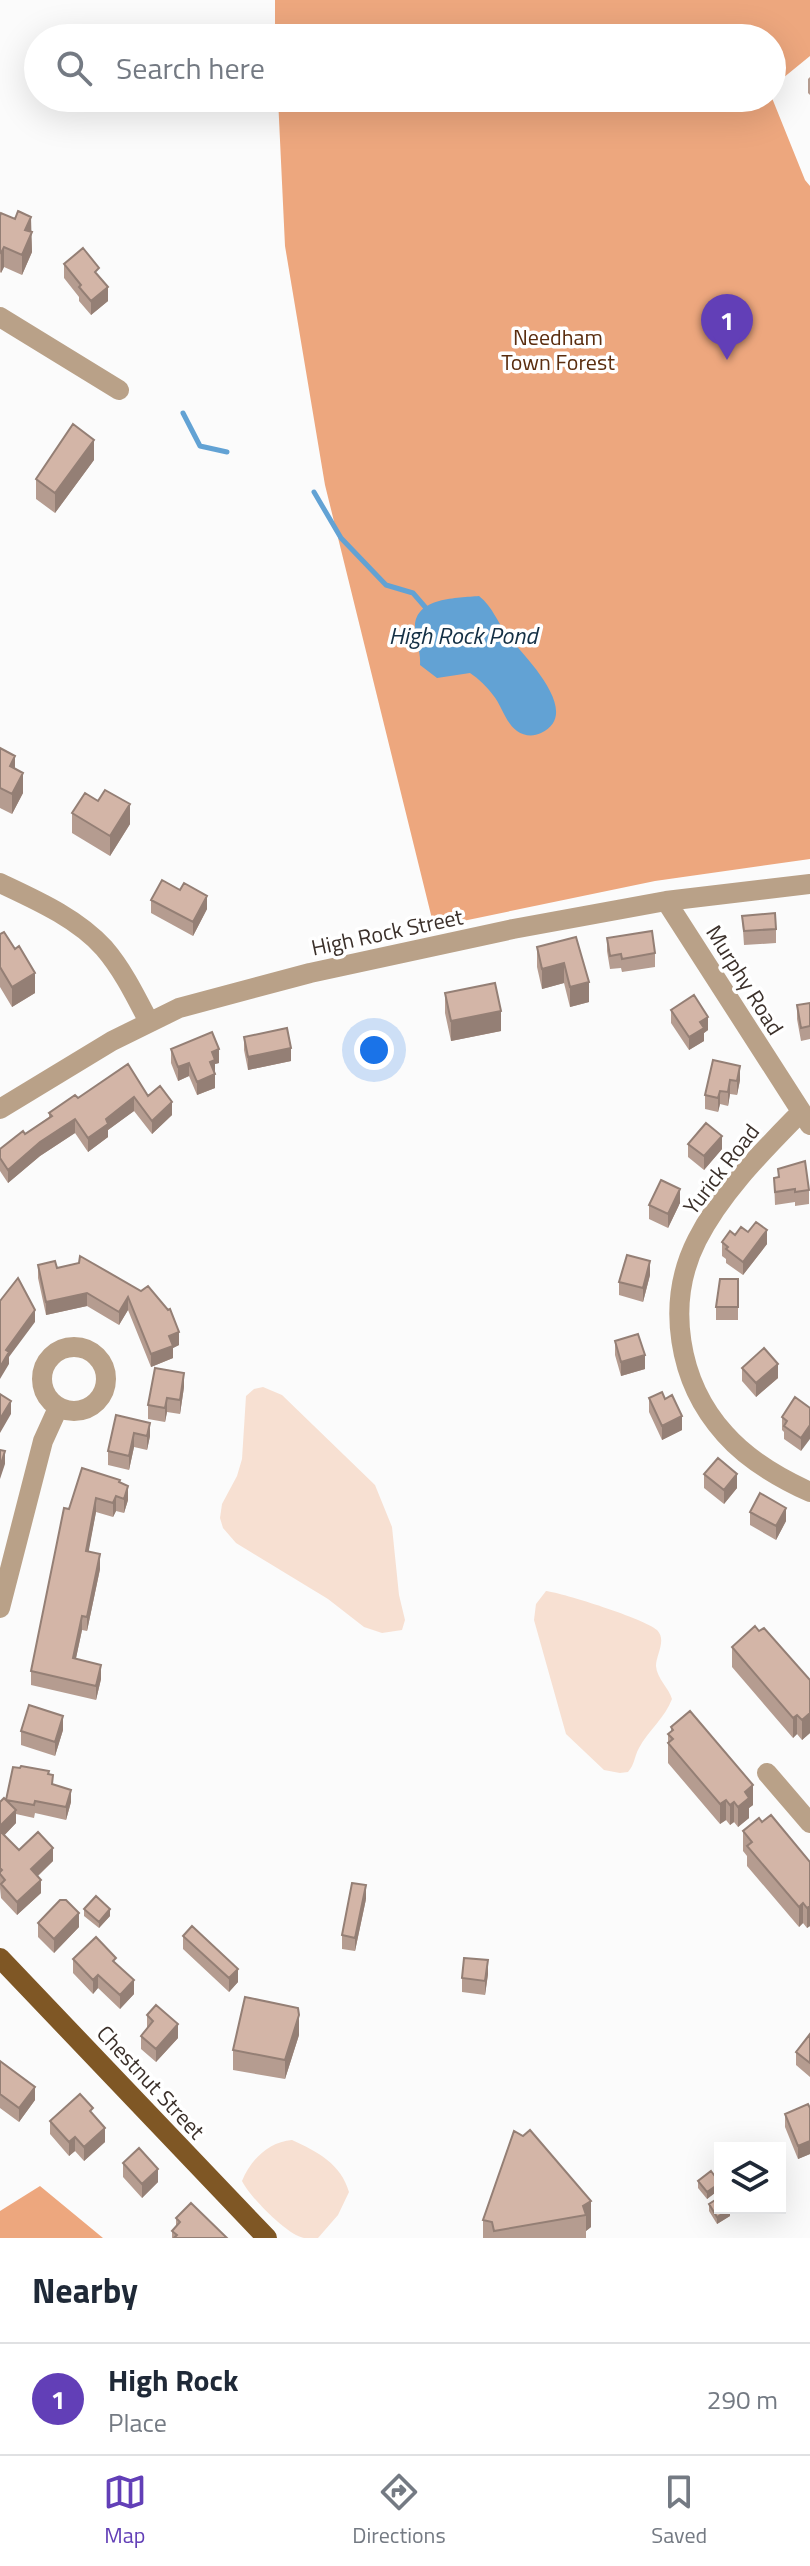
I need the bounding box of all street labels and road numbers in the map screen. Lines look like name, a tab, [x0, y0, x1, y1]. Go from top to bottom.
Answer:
street label: High Rock Street	[308, 899, 466, 965]
street label: Murphy Road	[698, 918, 792, 1042]
street label: Yurick Road	[675, 1116, 767, 1222]
street label: Chestnut Street	[89, 2017, 213, 2147]

